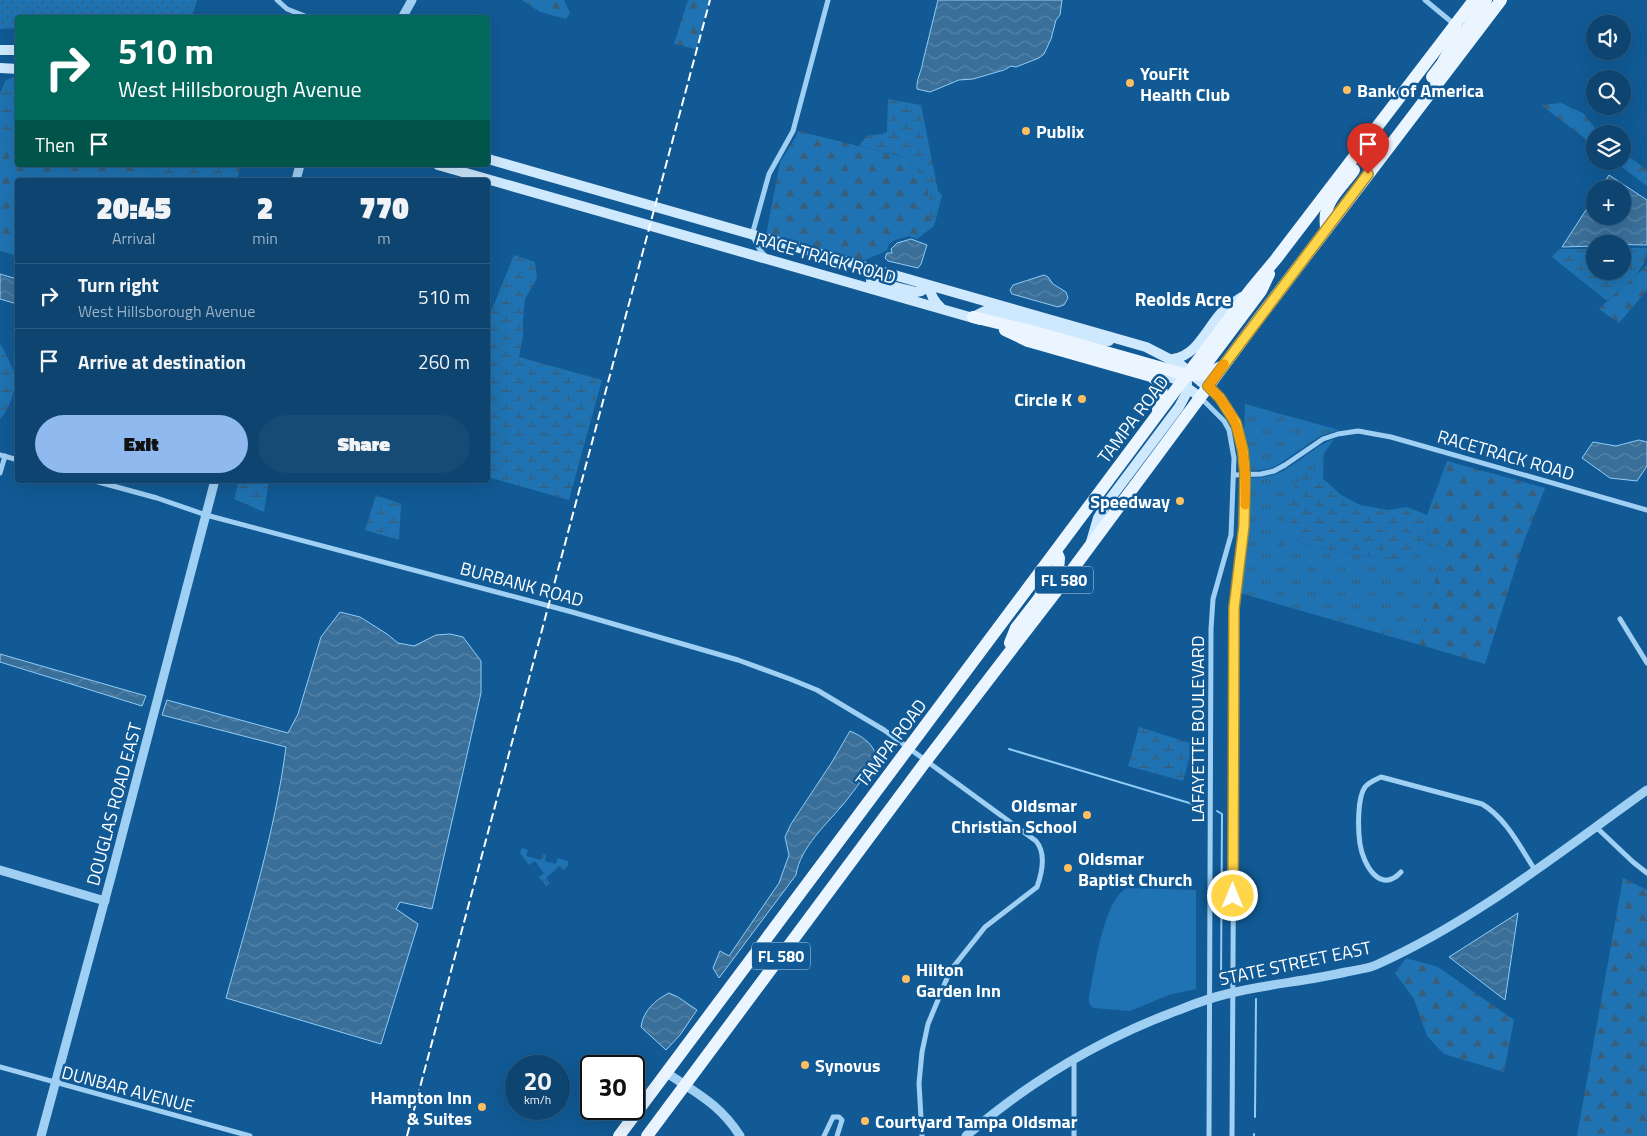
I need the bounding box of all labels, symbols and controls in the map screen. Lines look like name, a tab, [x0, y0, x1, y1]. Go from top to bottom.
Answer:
map controls	[1586, 15, 1631, 280]
button: sound	[1586, 15, 1631, 60]
text: 510 m	[118, 24, 214, 78]
icon: right	[35, 35, 100, 100]
place label: YouFit Health Club	[1140, 60, 1230, 108]
button: search	[1586, 70, 1631, 115]
text: West Hillsborough Avenue	[118, 72, 362, 106]
marker: YouFit Health Club	[1124, 77, 1136, 89]
place label: Bank of America	[1357, 77, 1484, 104]
marker: Bank of America	[1341, 84, 1353, 96]
place label: Publix	[1036, 118, 1085, 145]
pin	[1347, 123, 1389, 174]
marker: Publix	[1020, 125, 1032, 137]
button: layers	[1586, 125, 1631, 170]
text: Then	[35, 130, 75, 159]
icon: arrive	[85, 130, 113, 158]
icon: arrive	[1354, 130, 1382, 158]
button: +	[1586, 180, 1631, 225]
text: 20:45	[96, 185, 171, 231]
text: 2	[257, 185, 273, 231]
text: 770	[359, 185, 409, 231]
street label: RACE TRACK ROAD	[752, 225, 900, 291]
text: Arrival	[112, 226, 155, 250]
text: min	[252, 226, 278, 250]
text: m	[377, 226, 391, 250]
button: −	[1586, 235, 1631, 280]
text: Turn right	[78, 270, 159, 299]
icon: right	[35, 282, 63, 310]
text: 510 m	[418, 282, 470, 311]
district label: Reolds Acre	[1135, 284, 1232, 313]
text: West Hillsborough Avenue	[78, 299, 255, 323]
icon: arrive	[35, 347, 63, 375]
text: Arrive at destination	[78, 347, 246, 376]
text: 260 m	[418, 347, 470, 376]
street label: TAMPA ROAD	[1091, 369, 1175, 469]
place label: Circle K	[1014, 386, 1072, 413]
marker: Circle K	[1076, 393, 1088, 405]
button: Exit	[35, 415, 248, 473]
button: Share	[258, 415, 470, 473]
street label: RACETRACK ROAD	[1434, 423, 1578, 487]
place label: Speedway	[1090, 488, 1170, 515]
marker: Speedway	[1174, 495, 1186, 507]
street label: BURBANK ROAD	[457, 555, 587, 613]
road number: FL 580	[1035, 566, 1093, 594]
street label: LAFAYETTE BOULEVARD	[1184, 635, 1211, 823]
street label: TAMPA ROAD	[849, 693, 933, 793]
street label: DOUGLAS ROAD EAST	[79, 719, 149, 889]
place label: Oldsmar Christian School	[951, 792, 1077, 840]
marker: Oldsmar Christian School	[1081, 809, 1093, 821]
place label: Oldsmar Baptist Church	[1078, 845, 1193, 893]
marker: Oldsmar Baptist Church	[1062, 862, 1074, 874]
position arrow	[1206, 869, 1258, 921]
street label: STATE STREET EAST	[1216, 934, 1374, 992]
road number: FL 580	[752, 942, 810, 969]
place label: Hilton Garden Inn	[916, 956, 1001, 1004]
marker: Hilton Garden Inn	[900, 973, 912, 985]
place label: Synovus	[815, 1052, 880, 1079]
speed limit sign: 30	[580, 1055, 645, 1120]
street label: DUNBAR AVENUE	[59, 1058, 197, 1120]
marker: Synovus	[799, 1059, 811, 1071]
text: 20	[523, 1062, 552, 1100]
place label: Hampton Inn & Suites	[371, 1084, 472, 1132]
text: km/h	[524, 1090, 551, 1109]
marker: Hampton Inn & Suites	[476, 1101, 488, 1113]
place label: Courtyard Tampa Oldsmar	[875, 1108, 1078, 1135]
marker: Courtyard Tampa Oldsmar	[859, 1115, 871, 1127]

